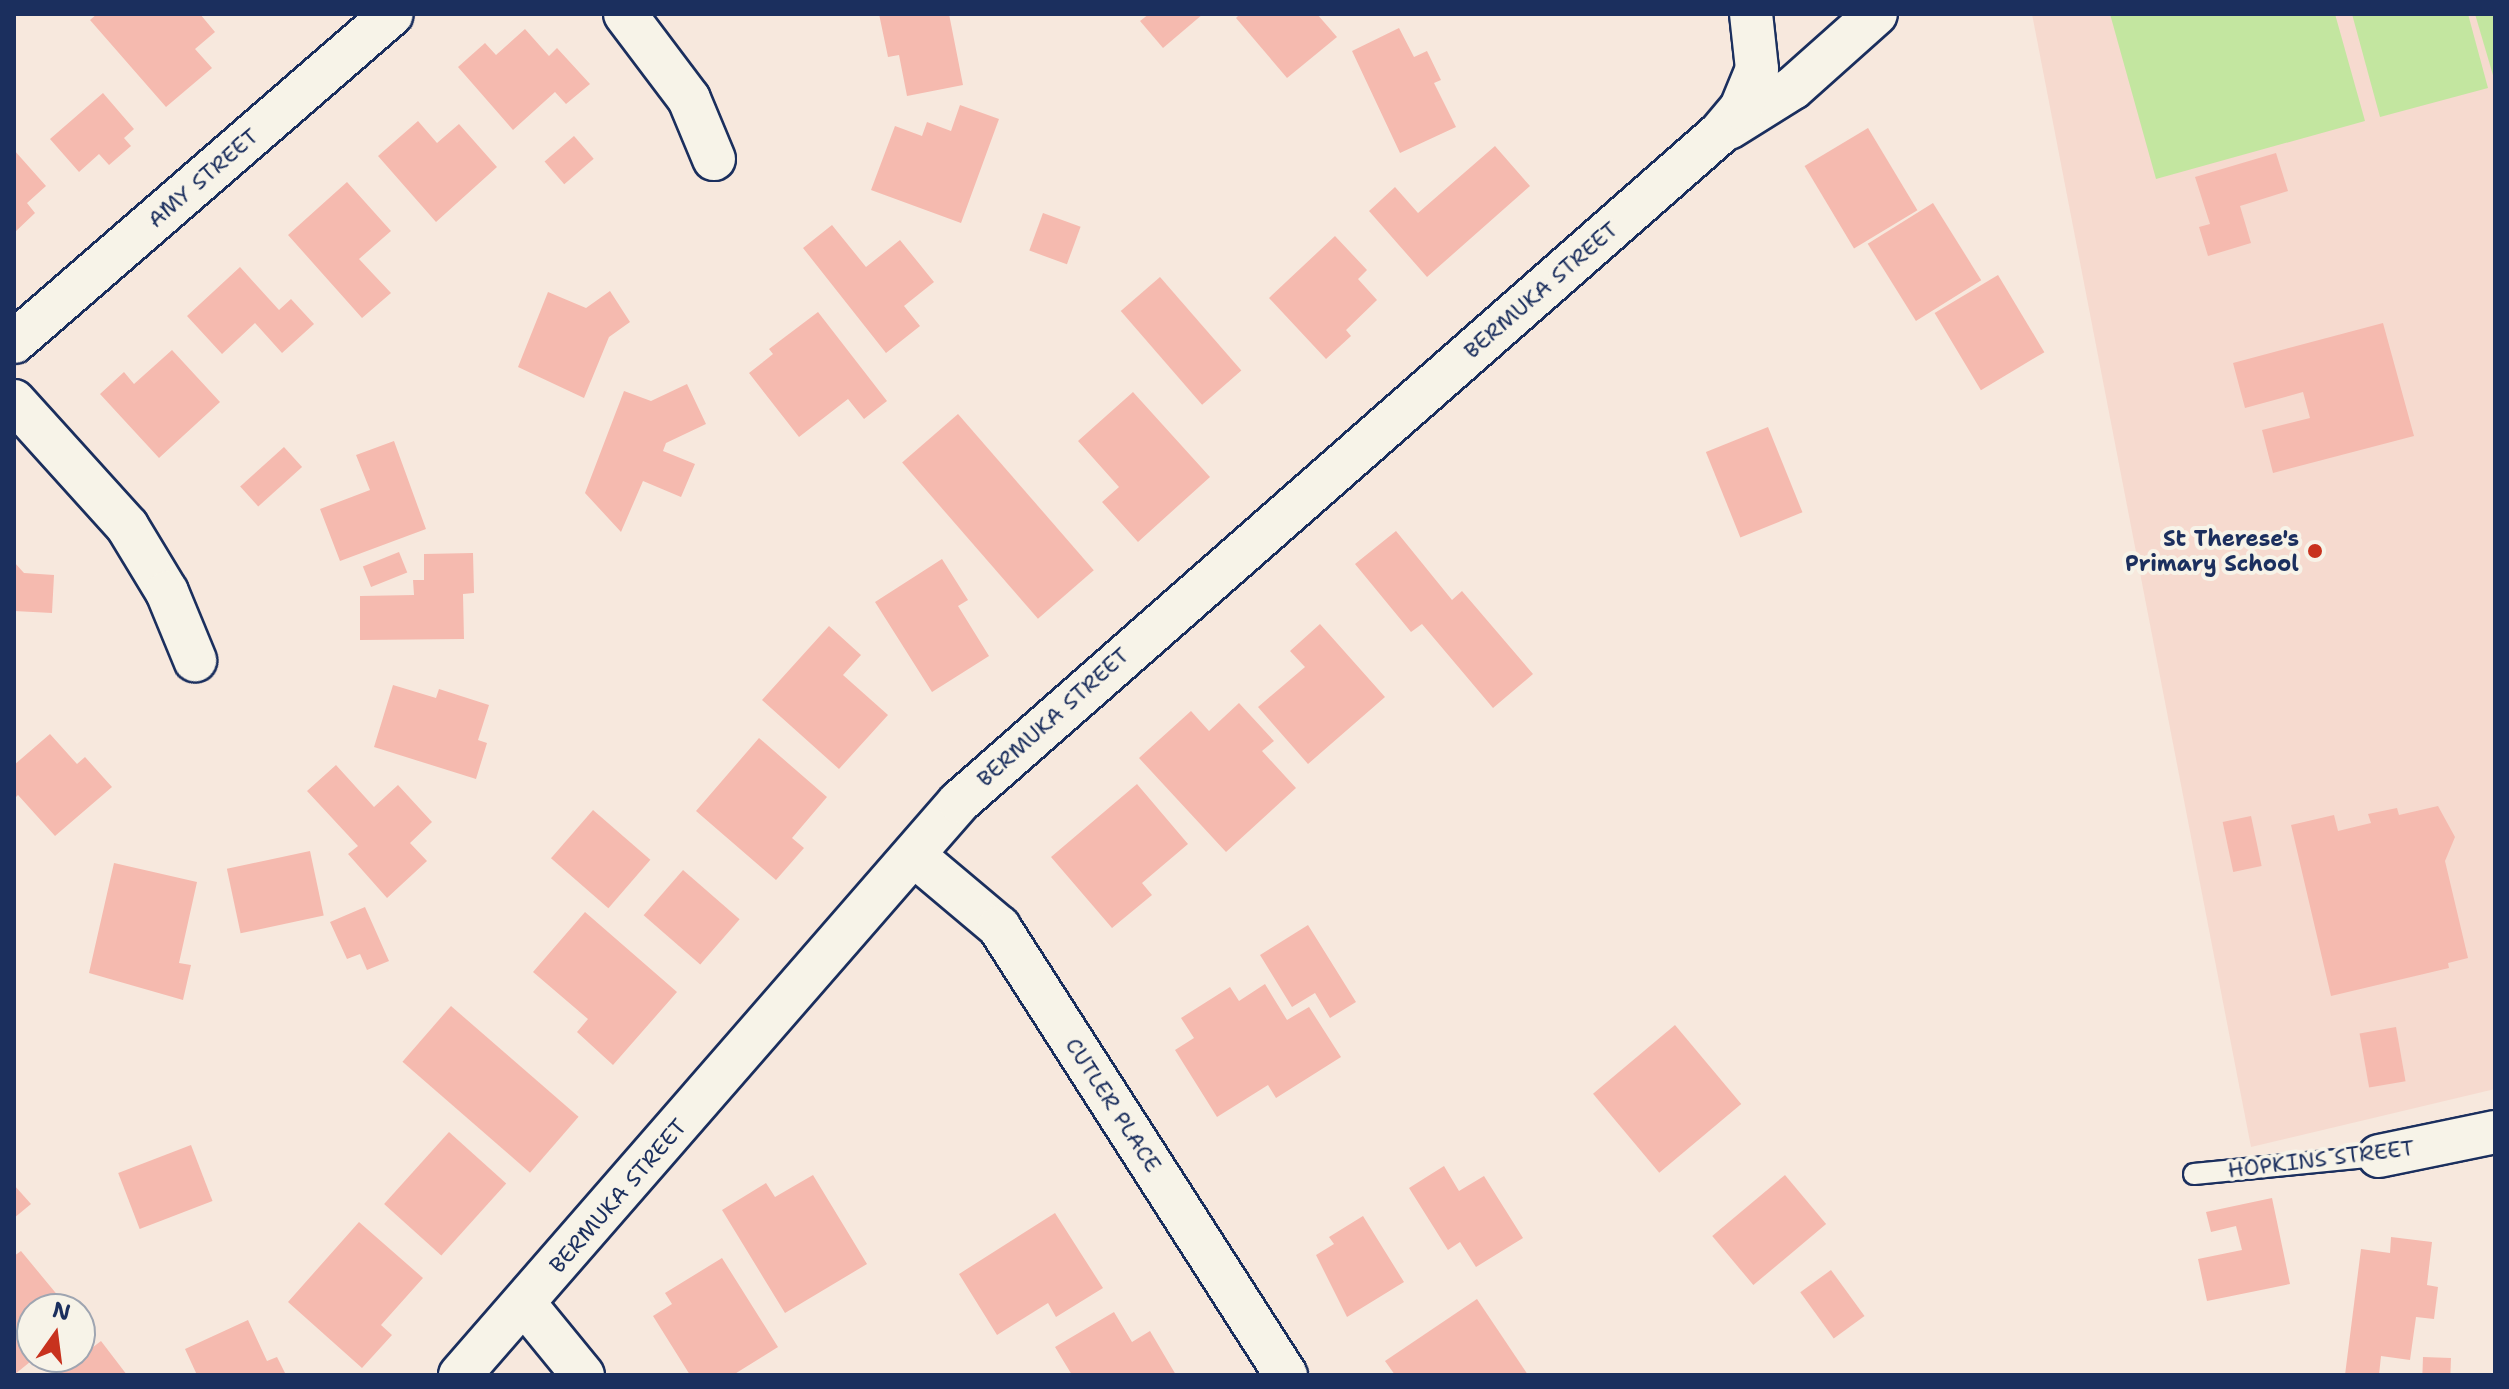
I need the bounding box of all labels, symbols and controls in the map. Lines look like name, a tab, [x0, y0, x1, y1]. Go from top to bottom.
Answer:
street label: AMY STREET	[142, 123, 264, 233]
street label: BERMUKA STREET	[1459, 216, 1623, 364]
place label: St Therese's Primary School	[2125, 525, 2299, 576]
marker: St Therese's Primary School	[2306, 542, 2324, 560]
street label: BERMUKA STREET	[972, 642, 1134, 792]
street label: CUTLER PLACE	[1060, 1033, 1166, 1177]
street label: BERMUKA STREET	[544, 1114, 692, 1278]
street label: HOPKINS STREET	[2226, 1134, 2416, 1184]
north arrow	[16, 1293, 96, 1373]
text: N	[49, 1295, 73, 1327]

